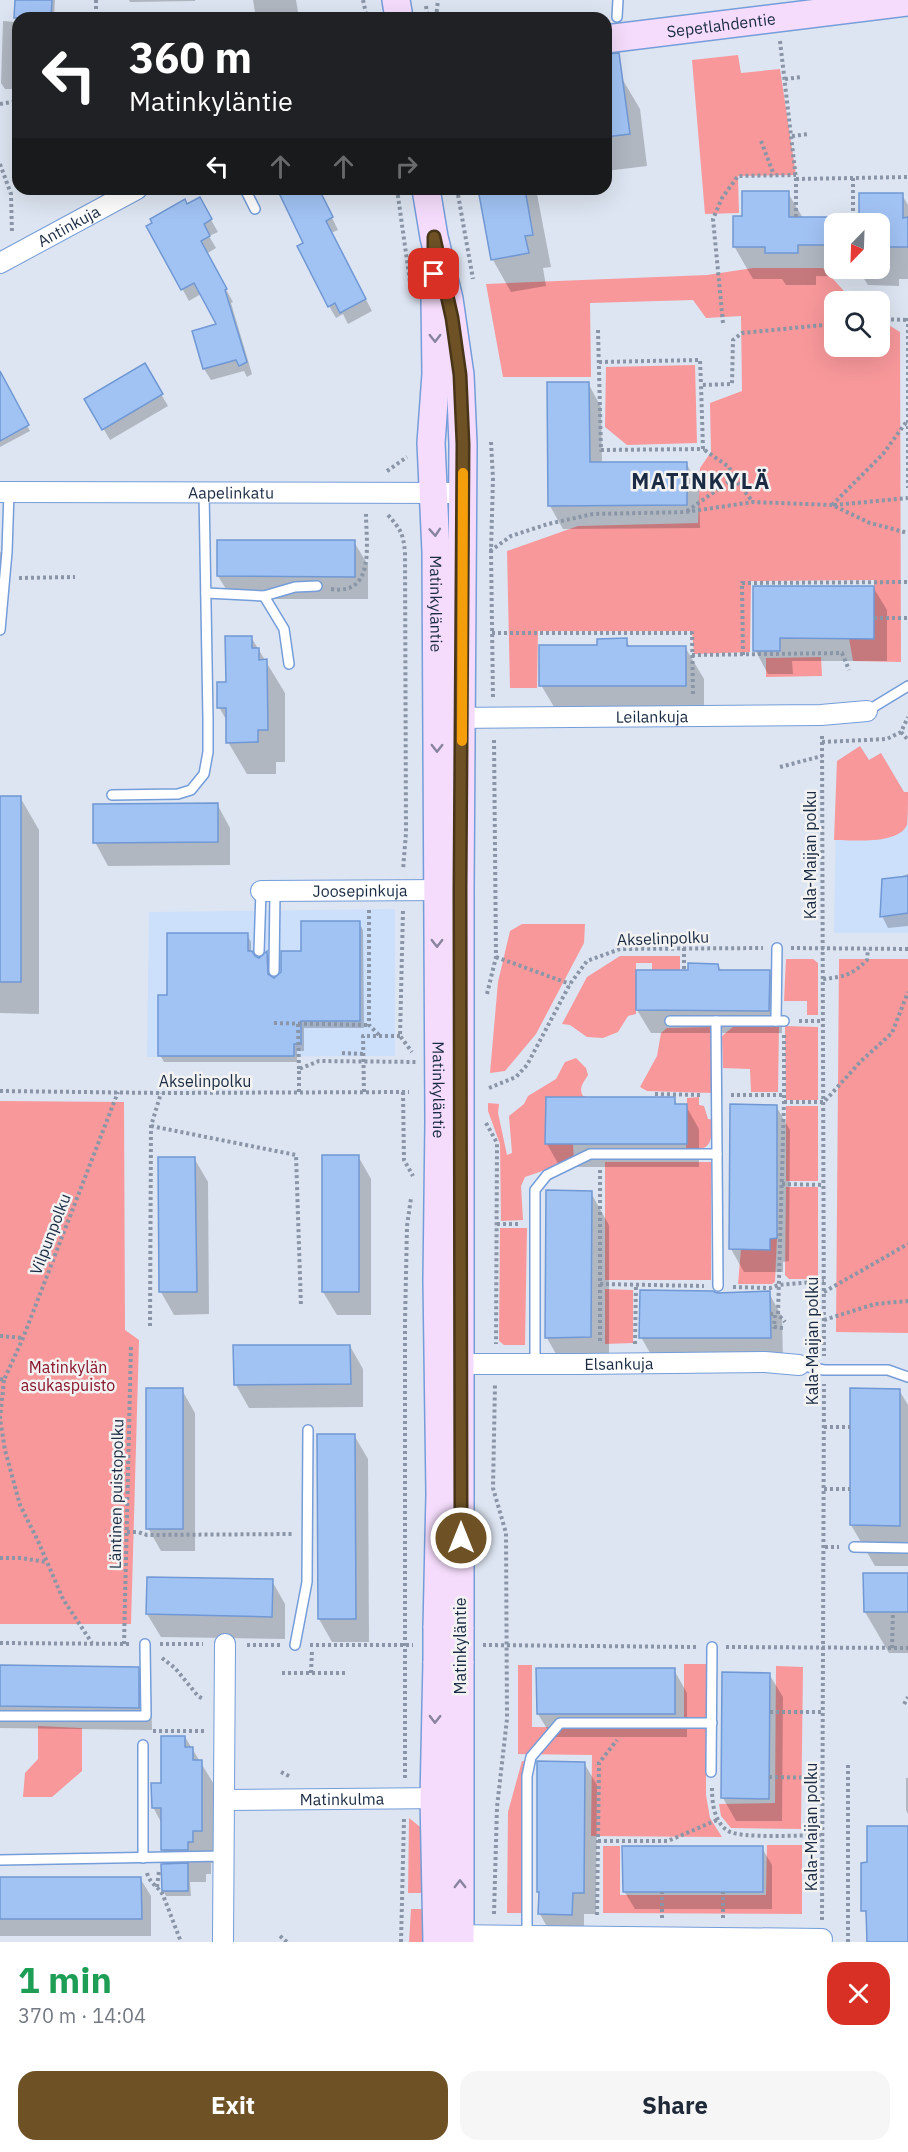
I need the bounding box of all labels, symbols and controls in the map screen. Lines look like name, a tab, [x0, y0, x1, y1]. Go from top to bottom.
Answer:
street label: Sepetlahdentie	[666, 8, 777, 41]
text: 360 m	[129, 30, 252, 85]
icon: left	[30, 36, 108, 114]
text: Matinkyläntie	[129, 83, 293, 118]
icon: left	[201, 150, 234, 183]
icon: ahead	[264, 150, 297, 183]
icon: ahead	[327, 150, 360, 183]
icon: right	[390, 150, 423, 183]
street label: Antinkuja	[34, 201, 104, 251]
north arrow	[824, 213, 890, 279]
map controls	[824, 213, 890, 357]
pin	[408, 248, 459, 299]
icon: arrive	[417, 257, 450, 290]
button: search	[824, 291, 890, 357]
one-way arrow	[429, 333, 442, 342]
district label: MATINKYLÄ	[631, 466, 771, 495]
street label: Aapelinkatu	[188, 482, 274, 503]
one-way arrow	[428, 528, 441, 537]
street label: Matinkyläntie	[426, 555, 447, 653]
street label: Leilankuja	[616, 706, 689, 727]
one-way arrow	[431, 744, 443, 753]
street label: Kala-Maijan polku	[800, 791, 820, 919]
street label: Joosepinkuja	[312, 880, 408, 901]
street label: Akselinpolku	[616, 926, 710, 950]
one-way arrow	[431, 939, 444, 948]
street label: Matinkyläntie	[429, 1041, 449, 1139]
street label: Akselinpolku	[159, 1071, 251, 1091]
street label: Vilpunpolku	[25, 1190, 75, 1278]
street label: Kala-Maijan polku	[802, 1277, 822, 1405]
street label: Elsankuja	[584, 1353, 654, 1374]
park label: Matinkylän asukaspuisto	[21, 1357, 115, 1395]
street label: Läntinen puistopolku	[105, 1419, 127, 1569]
position arrow	[429, 1506, 493, 1570]
street label: Matinkyläntie	[450, 1597, 470, 1695]
one-way arrow	[429, 1715, 442, 1724]
street label: Kala-Maijan polku	[801, 1763, 821, 1891]
street label: Matinkulma	[300, 1789, 385, 1809]
one-way arrow	[454, 1879, 466, 1888]
text: 1 min	[18, 1956, 112, 2003]
button: close	[827, 1962, 890, 2025]
text: 370 m · 14:04	[18, 2002, 146, 2029]
button: Exit	[18, 2071, 448, 2140]
button: Share	[460, 2071, 890, 2140]

